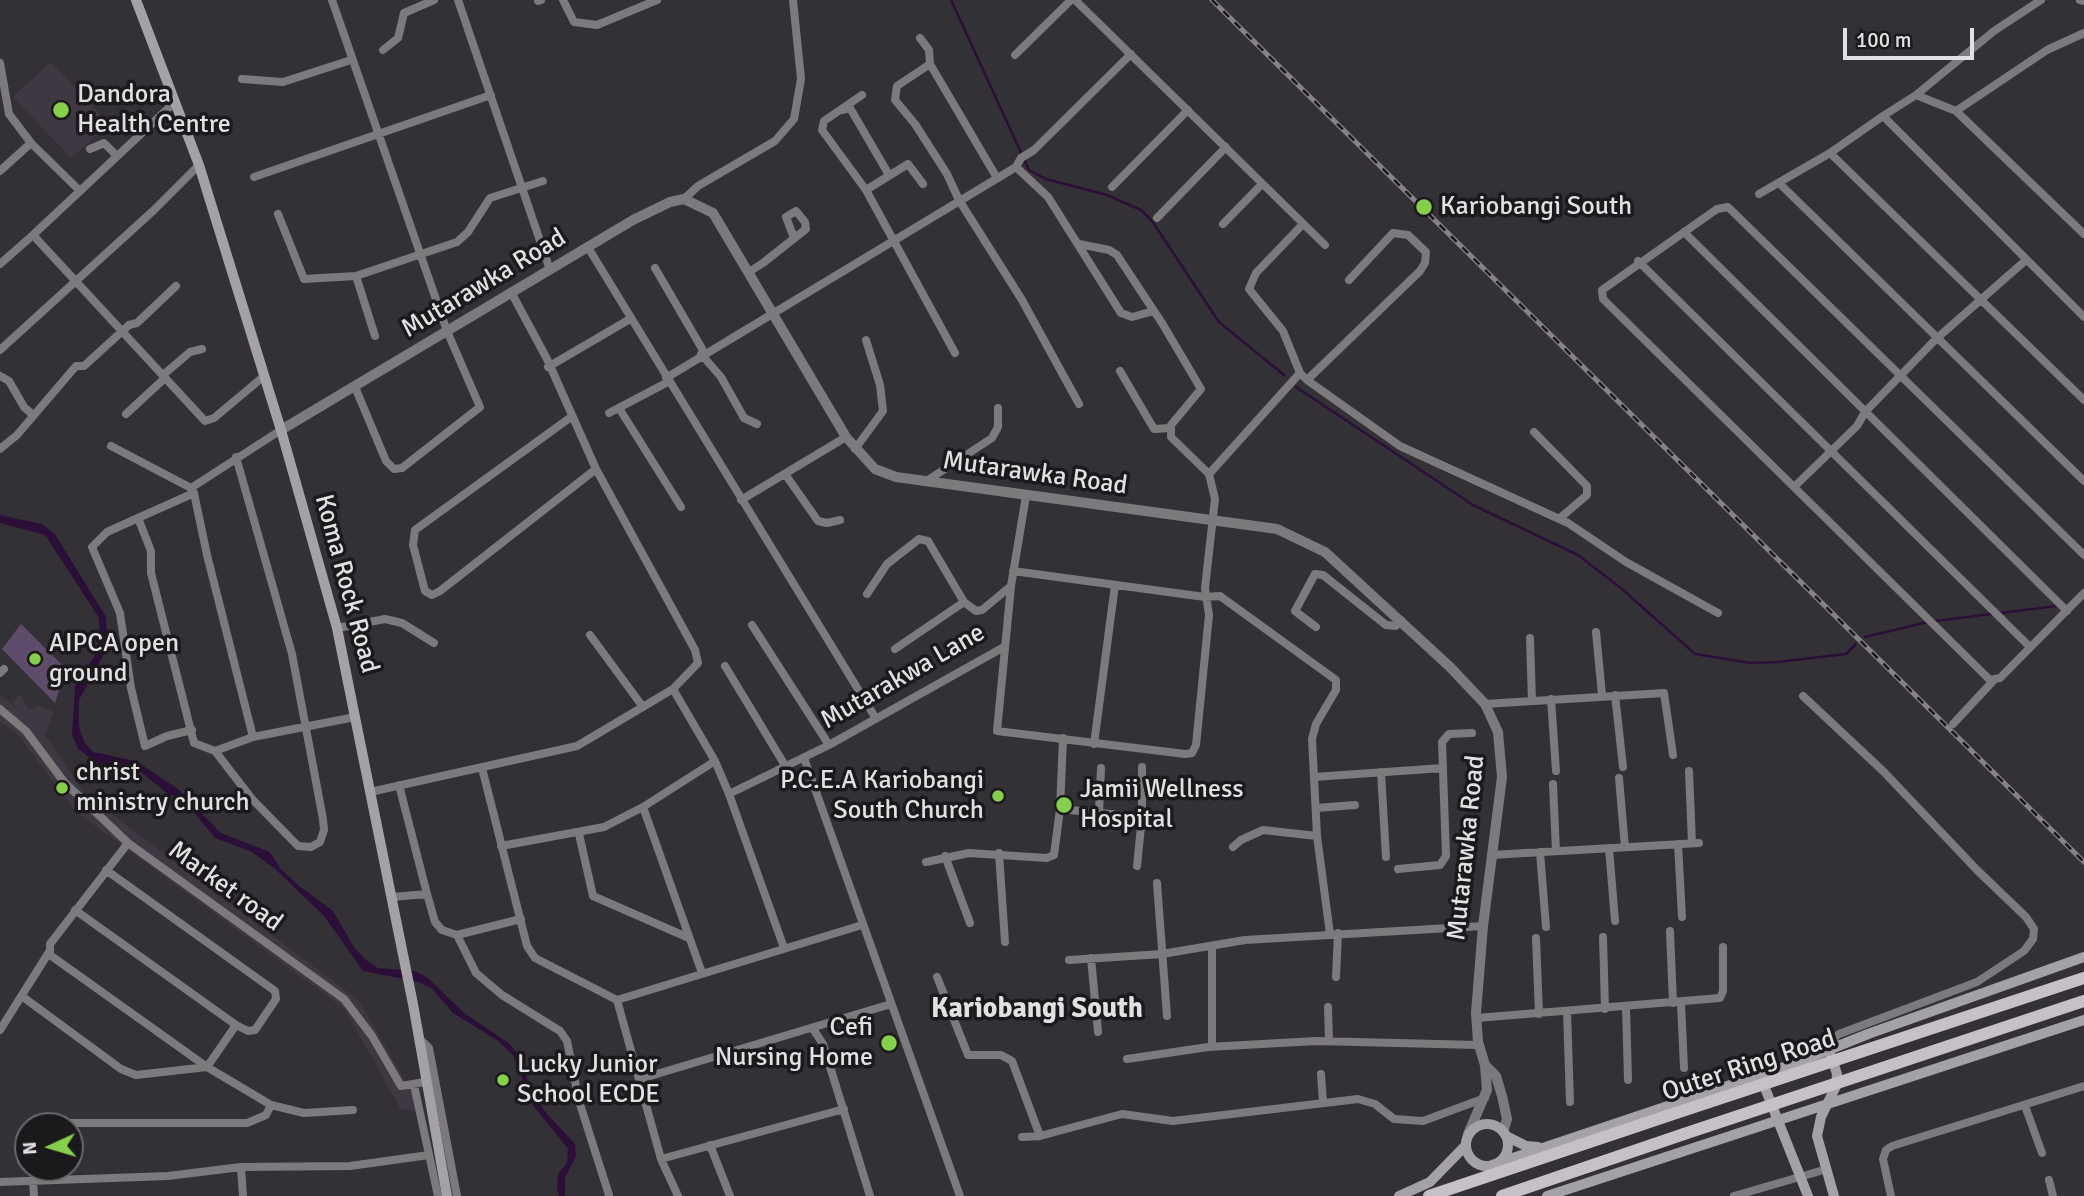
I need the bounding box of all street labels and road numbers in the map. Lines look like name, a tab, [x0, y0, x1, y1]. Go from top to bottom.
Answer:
street label: Mutarawka Road	[396, 223, 572, 345]
street label: Mutarawka Road	[941, 446, 1129, 502]
street label: Koma Rock Road	[307, 491, 385, 677]
street label: Mutarakwa Lane	[815, 617, 991, 737]
street label: Mutarawka Road	[1442, 754, 1492, 942]
street label: Market road	[162, 835, 288, 939]
street label: Outer Ring Road	[1658, 1023, 1840, 1109]

